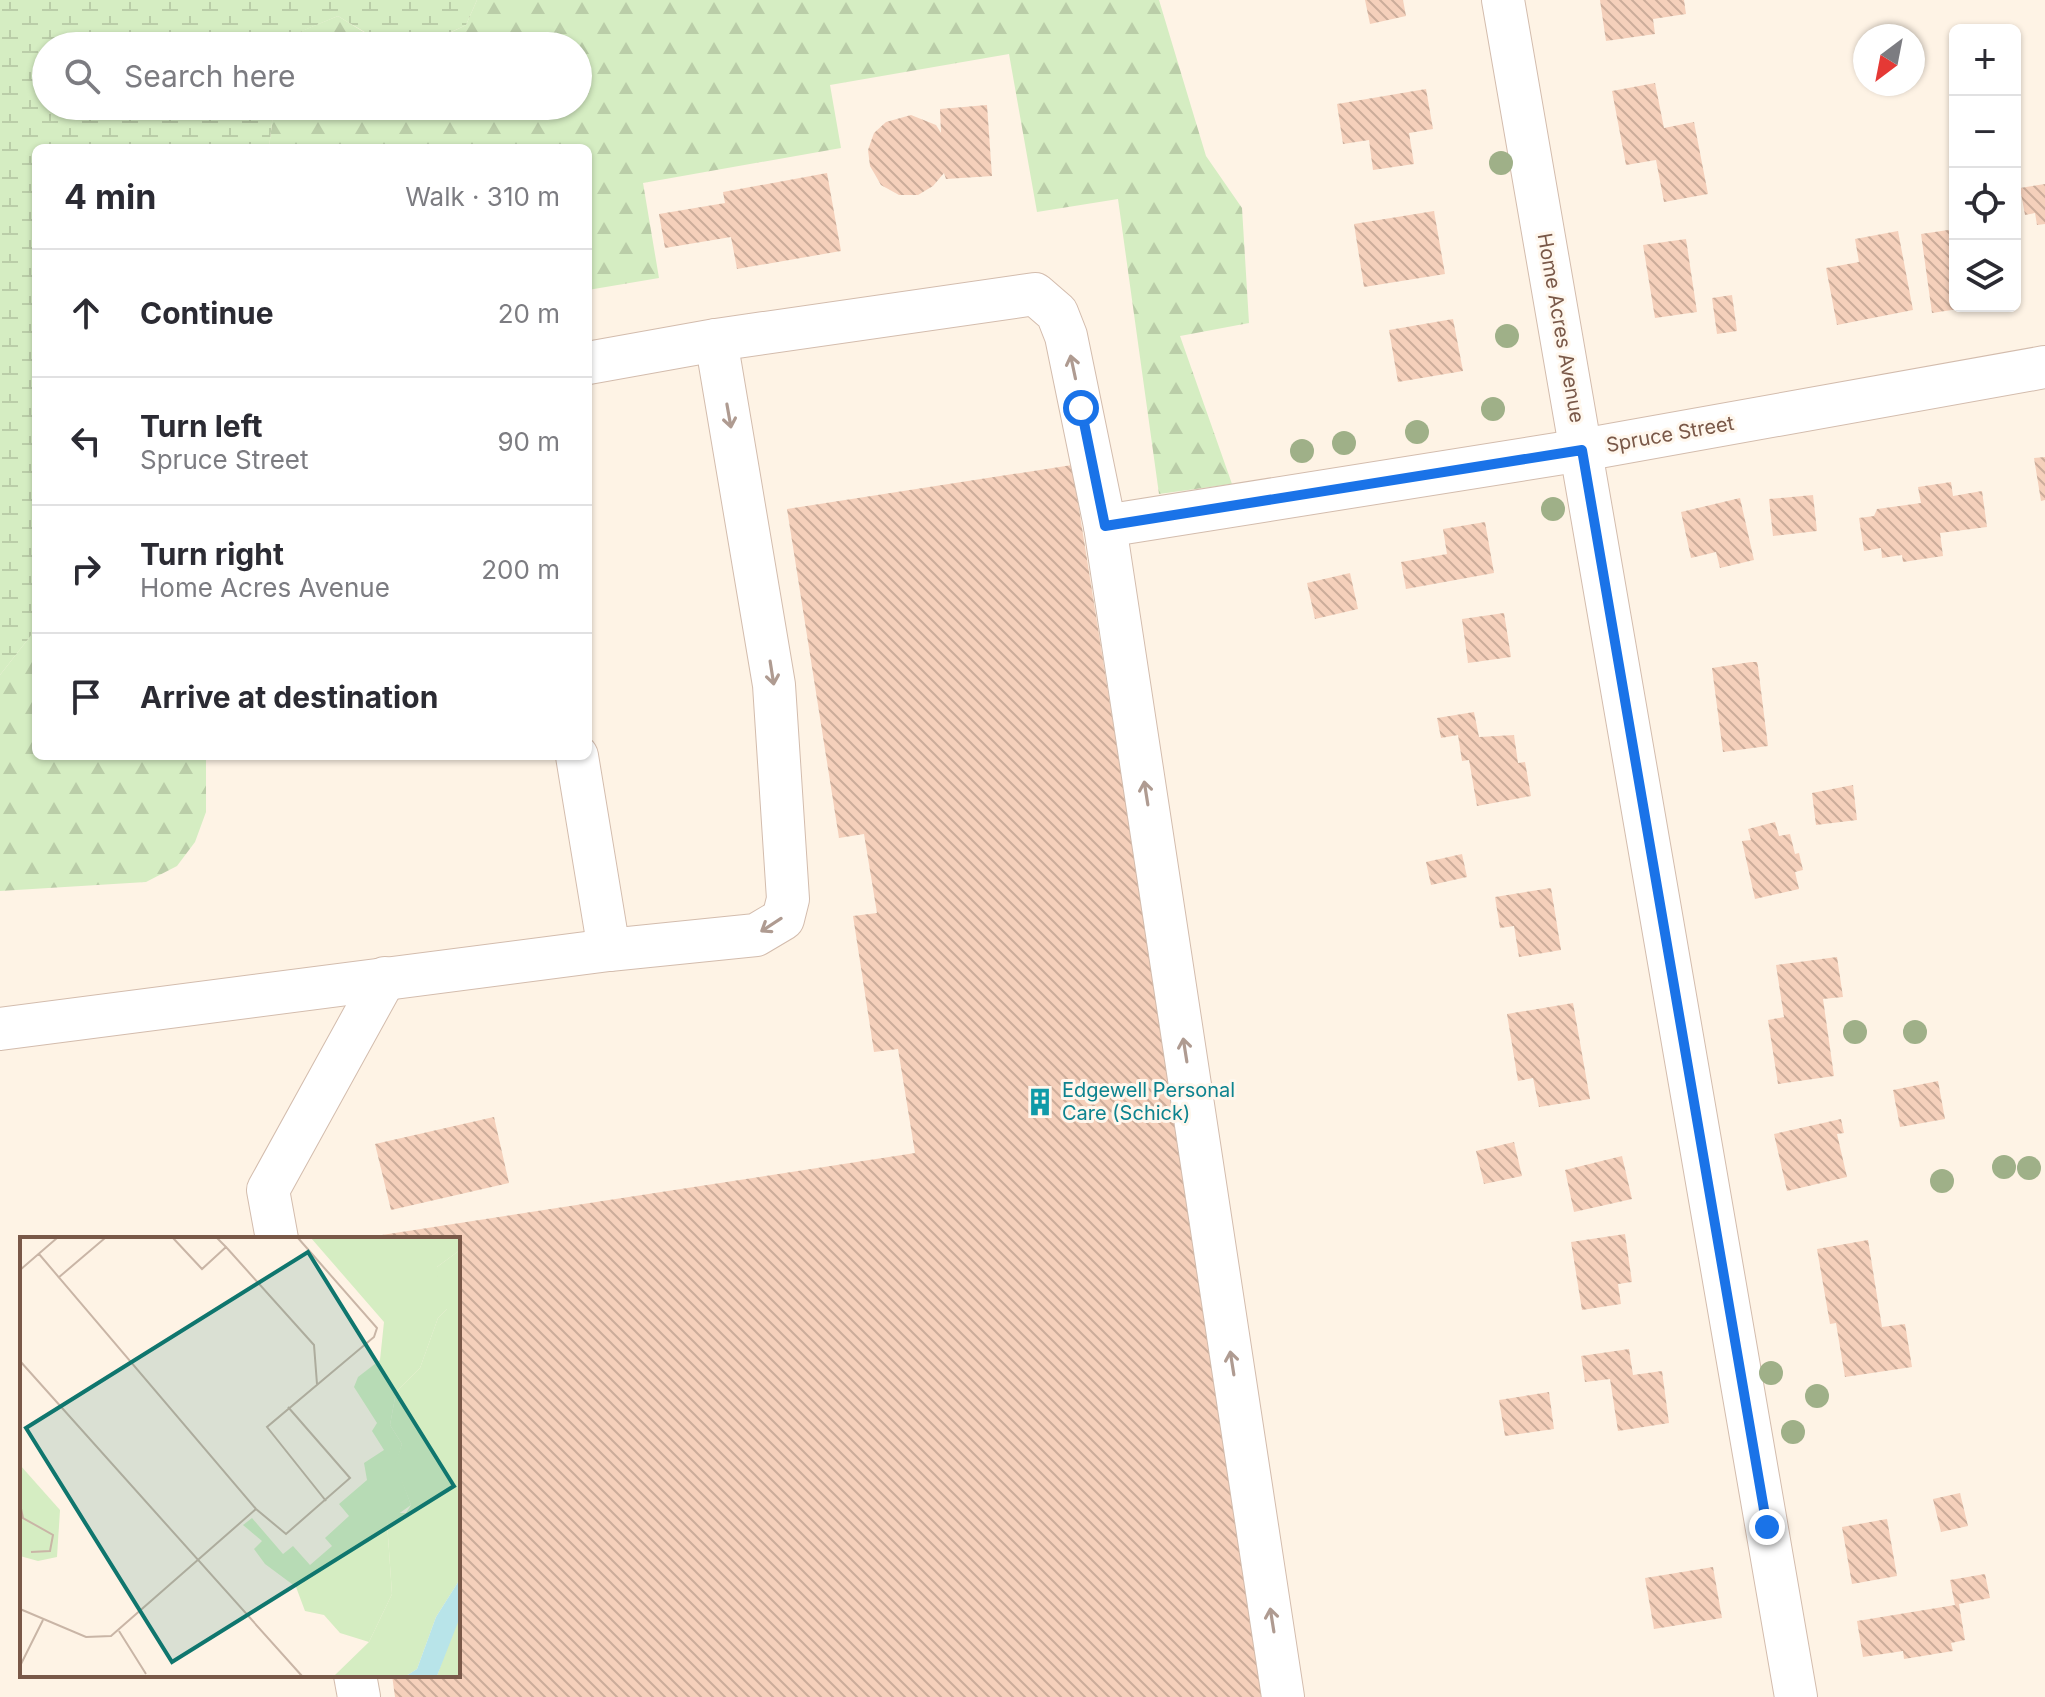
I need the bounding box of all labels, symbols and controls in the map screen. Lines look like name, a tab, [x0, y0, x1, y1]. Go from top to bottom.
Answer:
north arrow	[1853, 24, 1925, 96]
map controls	[1949, 24, 2021, 312]
button: +	[1949, 24, 2021, 96]
search box	[32, 32, 592, 120]
icon: search	[60, 54, 104, 98]
text: Search here	[124, 58, 296, 94]
button: −	[1949, 96, 2021, 168]
button: locate	[1949, 168, 2021, 240]
text: 4 min	[64, 176, 156, 217]
text: Walk · 310 m	[405, 181, 560, 212]
street label: Home Acres Avenue	[1532, 231, 1590, 425]
button: layers	[1949, 240, 2021, 312]
icon: ahead	[64, 291, 108, 335]
text: Continue	[140, 295, 274, 331]
text: 20 m	[498, 298, 560, 329]
one-way arrow	[1065, 355, 1080, 380]
route start	[1063, 390, 1099, 426]
one-way arrow	[723, 403, 738, 429]
text: Turn left	[140, 408, 262, 444]
street label: Spruce Street	[1604, 411, 1736, 457]
icon: left	[64, 419, 108, 463]
text: 90 m	[497, 426, 560, 457]
text: Spruce Street	[140, 444, 308, 475]
text: Turn right	[140, 536, 284, 572]
icon: right	[64, 547, 108, 591]
text: 200 m	[481, 554, 560, 585]
text: Home Acres Avenue	[140, 572, 390, 603]
one-way arrow	[765, 660, 780, 685]
icon: arrive	[64, 675, 108, 719]
text: Arrive at destination	[140, 679, 438, 715]
one-way arrow	[1138, 781, 1153, 807]
one-way arrow	[761, 917, 783, 934]
one-way arrow	[1177, 1038, 1192, 1064]
place label: Edgewell Personal Care (Schick)	[1062, 1078, 1235, 1125]
building icon: Edgewell Personal Care (Schick)	[1025, 1087, 1055, 1117]
inset map	[20, 1237, 460, 1677]
one-way arrow	[1224, 1351, 1239, 1376]
route end	[1749, 1509, 1785, 1545]
one-way arrow	[1264, 1608, 1279, 1633]

